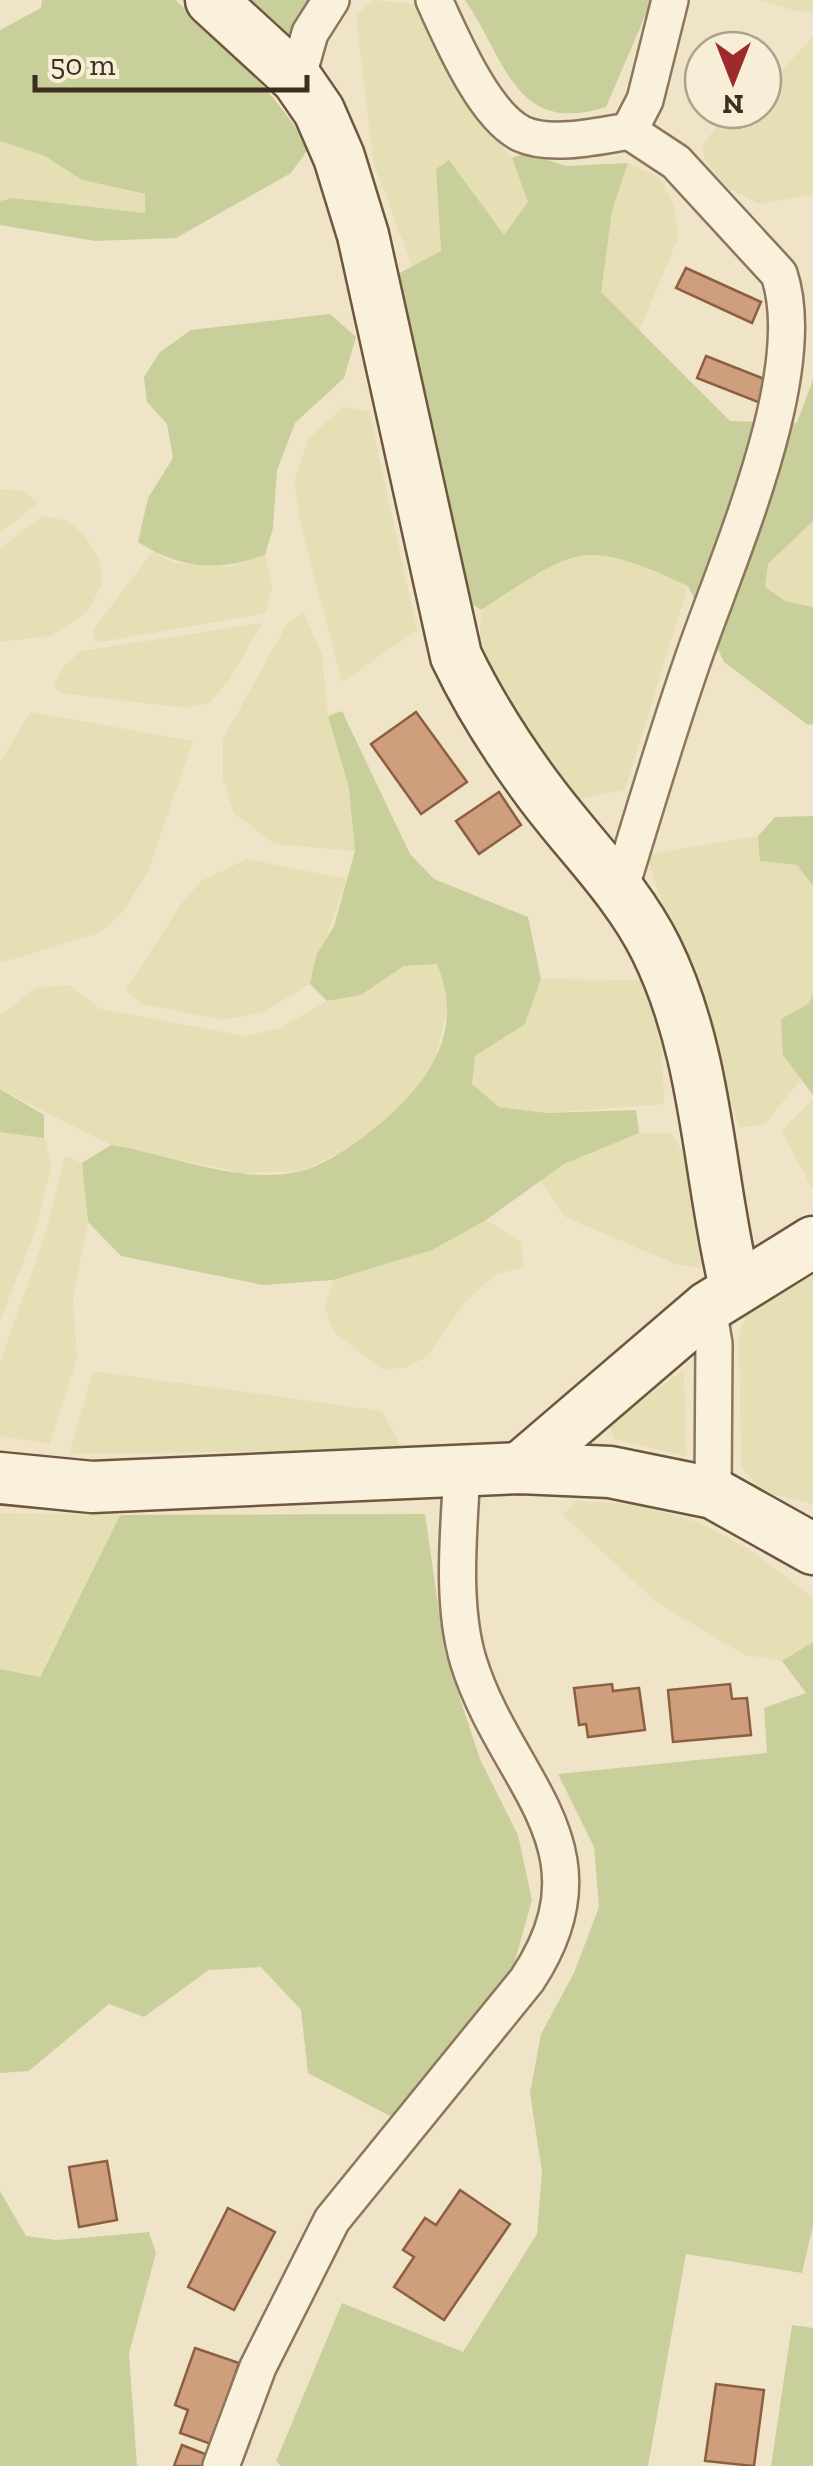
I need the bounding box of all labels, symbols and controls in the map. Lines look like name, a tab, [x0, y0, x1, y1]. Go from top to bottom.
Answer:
scale bar	[35, 30, 308, 92]
north arrow	[683, 30, 783, 130]
text: 50 m	[50, 47, 115, 83]
text: N	[722, 88, 744, 121]

